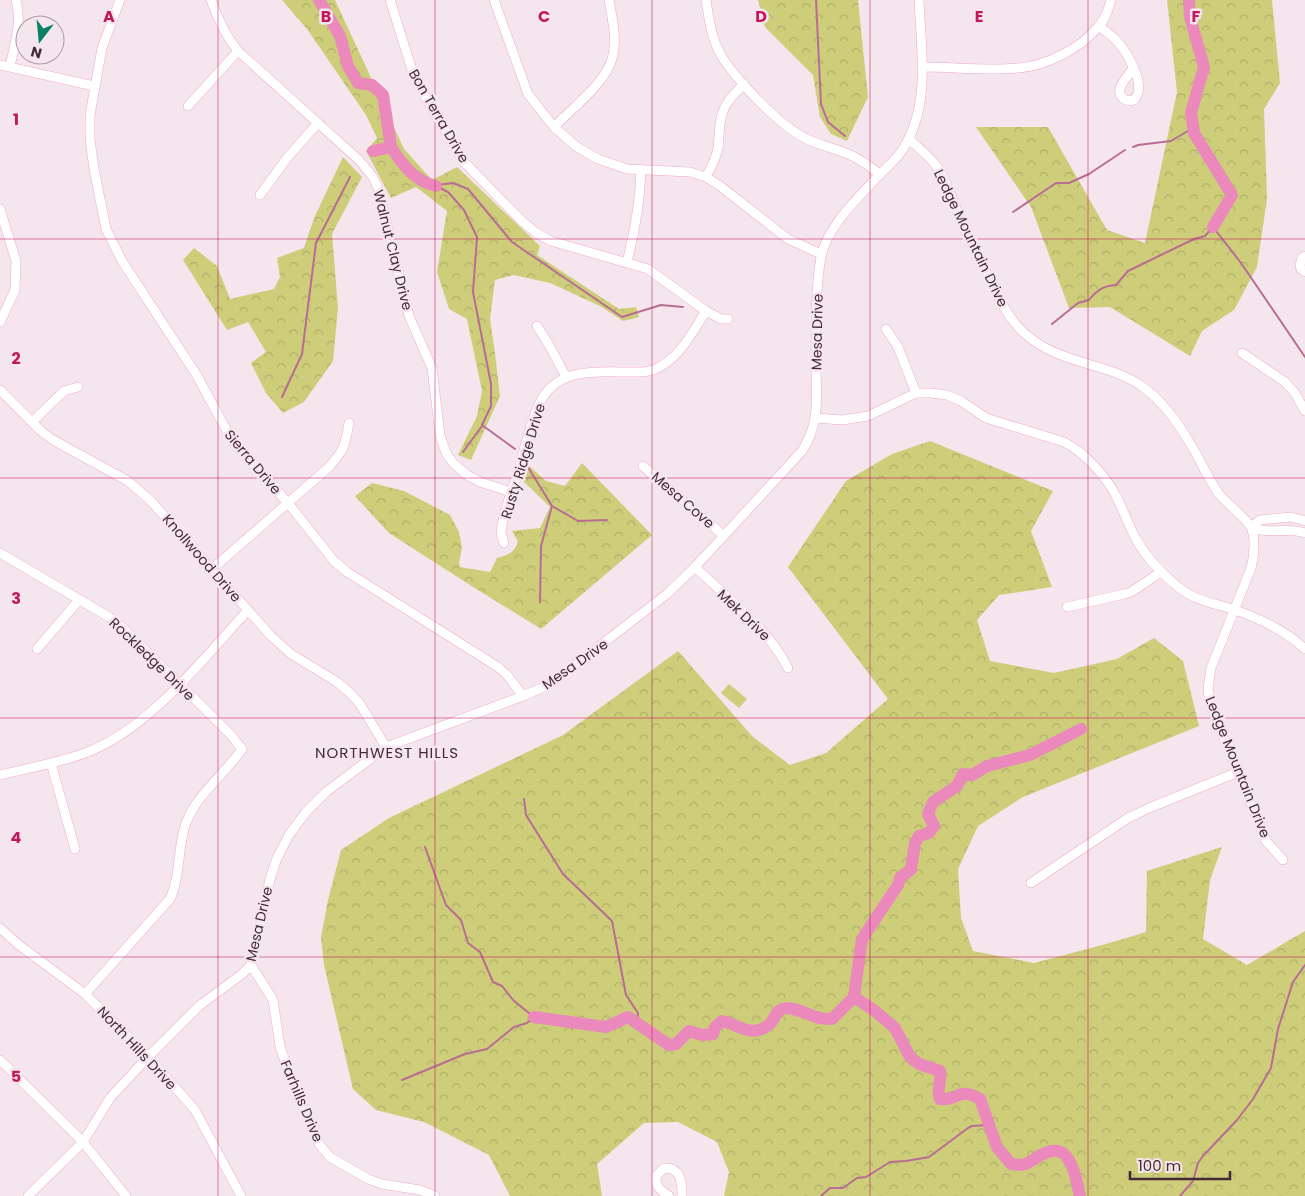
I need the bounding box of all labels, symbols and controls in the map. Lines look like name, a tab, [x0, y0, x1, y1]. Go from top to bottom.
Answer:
text: A	[103, 5, 115, 28]
text: B	[321, 5, 331, 28]
text: C	[538, 5, 550, 28]
text: D	[755, 5, 767, 28]
text: E	[975, 5, 983, 28]
text: F	[1192, 5, 1201, 28]
north arrow	[15, 15, 65, 65]
text: N	[29, 41, 44, 64]
street label: Bon Terra Drive	[404, 65, 474, 167]
text: 1	[13, 108, 19, 131]
street label: Ledge Mountain Drive	[929, 166, 1013, 310]
street label: Walnut Clay Drive	[368, 188, 418, 313]
street label: Mesa Drive	[806, 293, 828, 370]
text: 2	[11, 347, 21, 370]
street label: Rusty Ridge Drive	[496, 400, 550, 521]
street label: Sierra Drive	[220, 425, 286, 499]
street label: Mesa Cove	[647, 467, 719, 533]
street label: Knollwood Drive	[158, 510, 246, 607]
street label: Mek Drive	[713, 585, 775, 646]
text: 3	[11, 587, 21, 610]
street label: Rockledge Drive	[105, 613, 199, 705]
street label: Mesa Drive	[538, 634, 612, 694]
street label: Ledge Mountain Drive	[1200, 693, 1276, 841]
district label: NORTHWEST HILLS	[315, 742, 459, 763]
text: 4	[11, 826, 22, 849]
street label: Mesa Drive	[241, 884, 277, 963]
street label: North Hills Drive	[93, 1002, 181, 1095]
street label: Farhills Drive	[276, 1057, 328, 1145]
text: 5	[11, 1065, 21, 1088]
scale bar	[1130, 1148, 1230, 1180]
text: 100 m	[1138, 1155, 1181, 1176]

